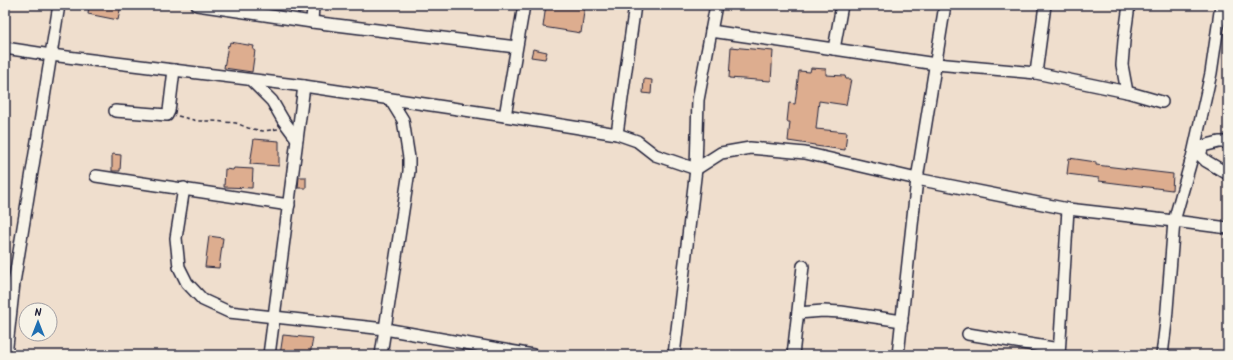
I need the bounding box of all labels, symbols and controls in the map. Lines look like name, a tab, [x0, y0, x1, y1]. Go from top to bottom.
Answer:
north arrow	[18, 302, 58, 342]
text: N	[35, 304, 42, 322]

